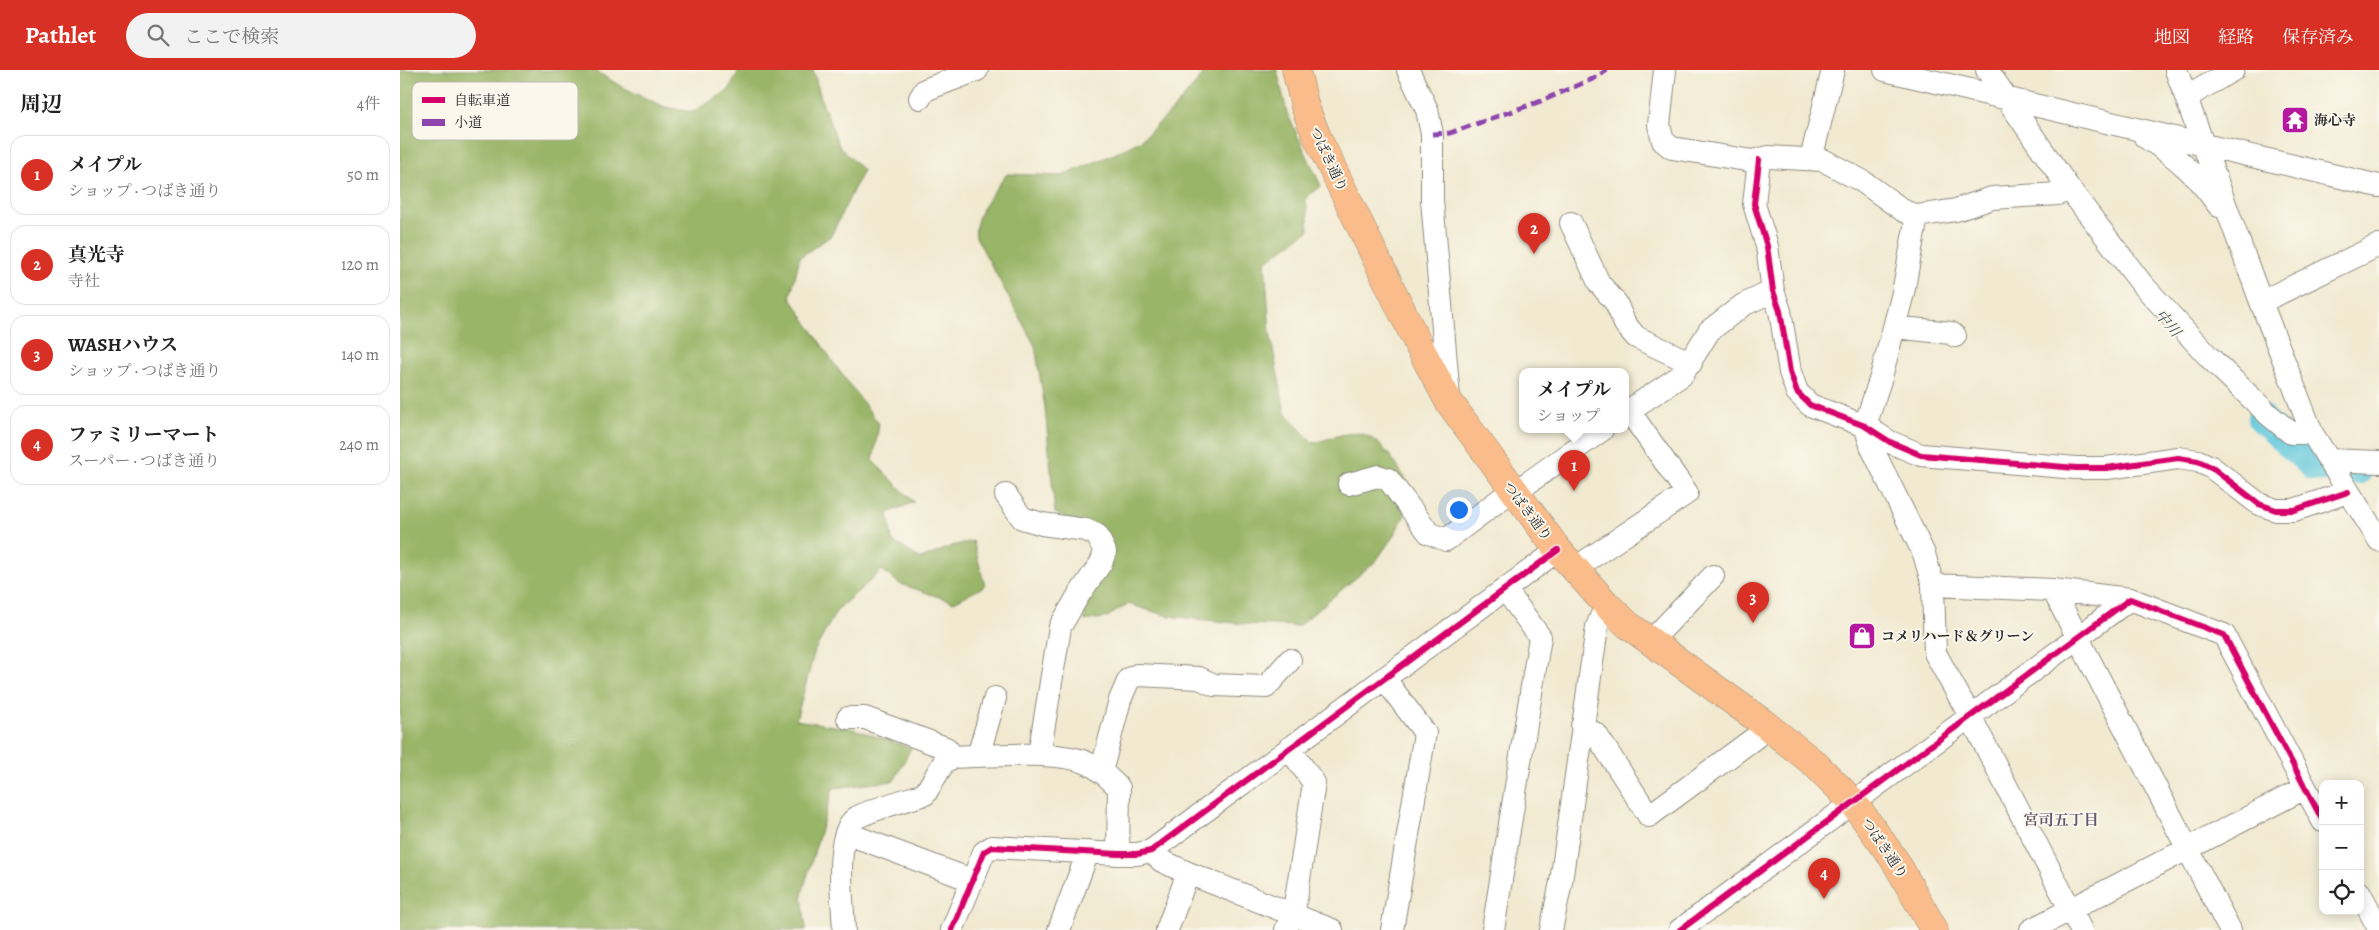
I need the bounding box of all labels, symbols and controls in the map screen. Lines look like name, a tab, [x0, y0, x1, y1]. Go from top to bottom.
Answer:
search box	[126, 13, 476, 58]
text: Pathlet	[25, 19, 96, 51]
icon: search	[144, 21, 172, 49]
text: ここで検索	[184, 24, 279, 50]
text: 地図	[2154, 25, 2190, 49]
text: 経路	[2218, 25, 2254, 49]
text: 保存済み	[2282, 25, 2354, 49]
legend	[412, 82, 578, 140]
text: 周辺	[20, 90, 62, 118]
text: 自転車道	[454, 91, 510, 110]
text: 4件	[357, 93, 380, 115]
temple icon: 海心寺	[2280, 105, 2310, 135]
place label: 海心寺	[2314, 111, 2356, 130]
text: 小道	[454, 113, 482, 132]
street label: つばき通り	[1305, 123, 1352, 195]
text: メイプル	[68, 152, 142, 178]
text: 1	[34, 164, 40, 186]
text: 50 m	[347, 164, 379, 186]
text: ショップ · つばき通り	[68, 180, 221, 202]
pin: 2	[1518, 213, 1550, 254]
text: 真光寺	[68, 242, 125, 268]
text: 2	[33, 254, 41, 276]
text: 120 m	[341, 254, 379, 276]
text: 寺社	[68, 270, 100, 292]
water label: 中川	[2151, 305, 2187, 342]
text: WASHハウス	[68, 332, 178, 358]
text: 3	[34, 344, 40, 366]
text: 140 m	[341, 344, 379, 366]
text: ショップ · つばき通り	[68, 360, 221, 382]
popup	[1519, 368, 1629, 433]
text: メイプル	[1537, 377, 1611, 403]
text: ショップ	[1537, 405, 1601, 427]
text: ファミリーマート	[68, 422, 220, 448]
text: 4	[33, 434, 41, 456]
text: 240 m	[339, 434, 379, 456]
text: スーパー · つばき通り	[68, 450, 220, 472]
pin: 1	[1558, 450, 1590, 491]
street label: つばき通り	[1499, 478, 1556, 545]
your location	[1446, 497, 1472, 523]
pin: 3	[1737, 582, 1769, 623]
shop icon: コメリハード＆グリーン	[1847, 621, 1877, 651]
place label: コメリハード＆グリーン	[1881, 627, 2034, 646]
map controls	[2319, 780, 2364, 915]
button: +	[2319, 780, 2364, 825]
district label: 宮司五丁目	[2023, 810, 2099, 830]
street label: つばき通り	[1857, 814, 1912, 883]
button: −	[2319, 825, 2364, 870]
pin: 4	[1808, 858, 1840, 899]
button: locate	[2319, 870, 2364, 915]

